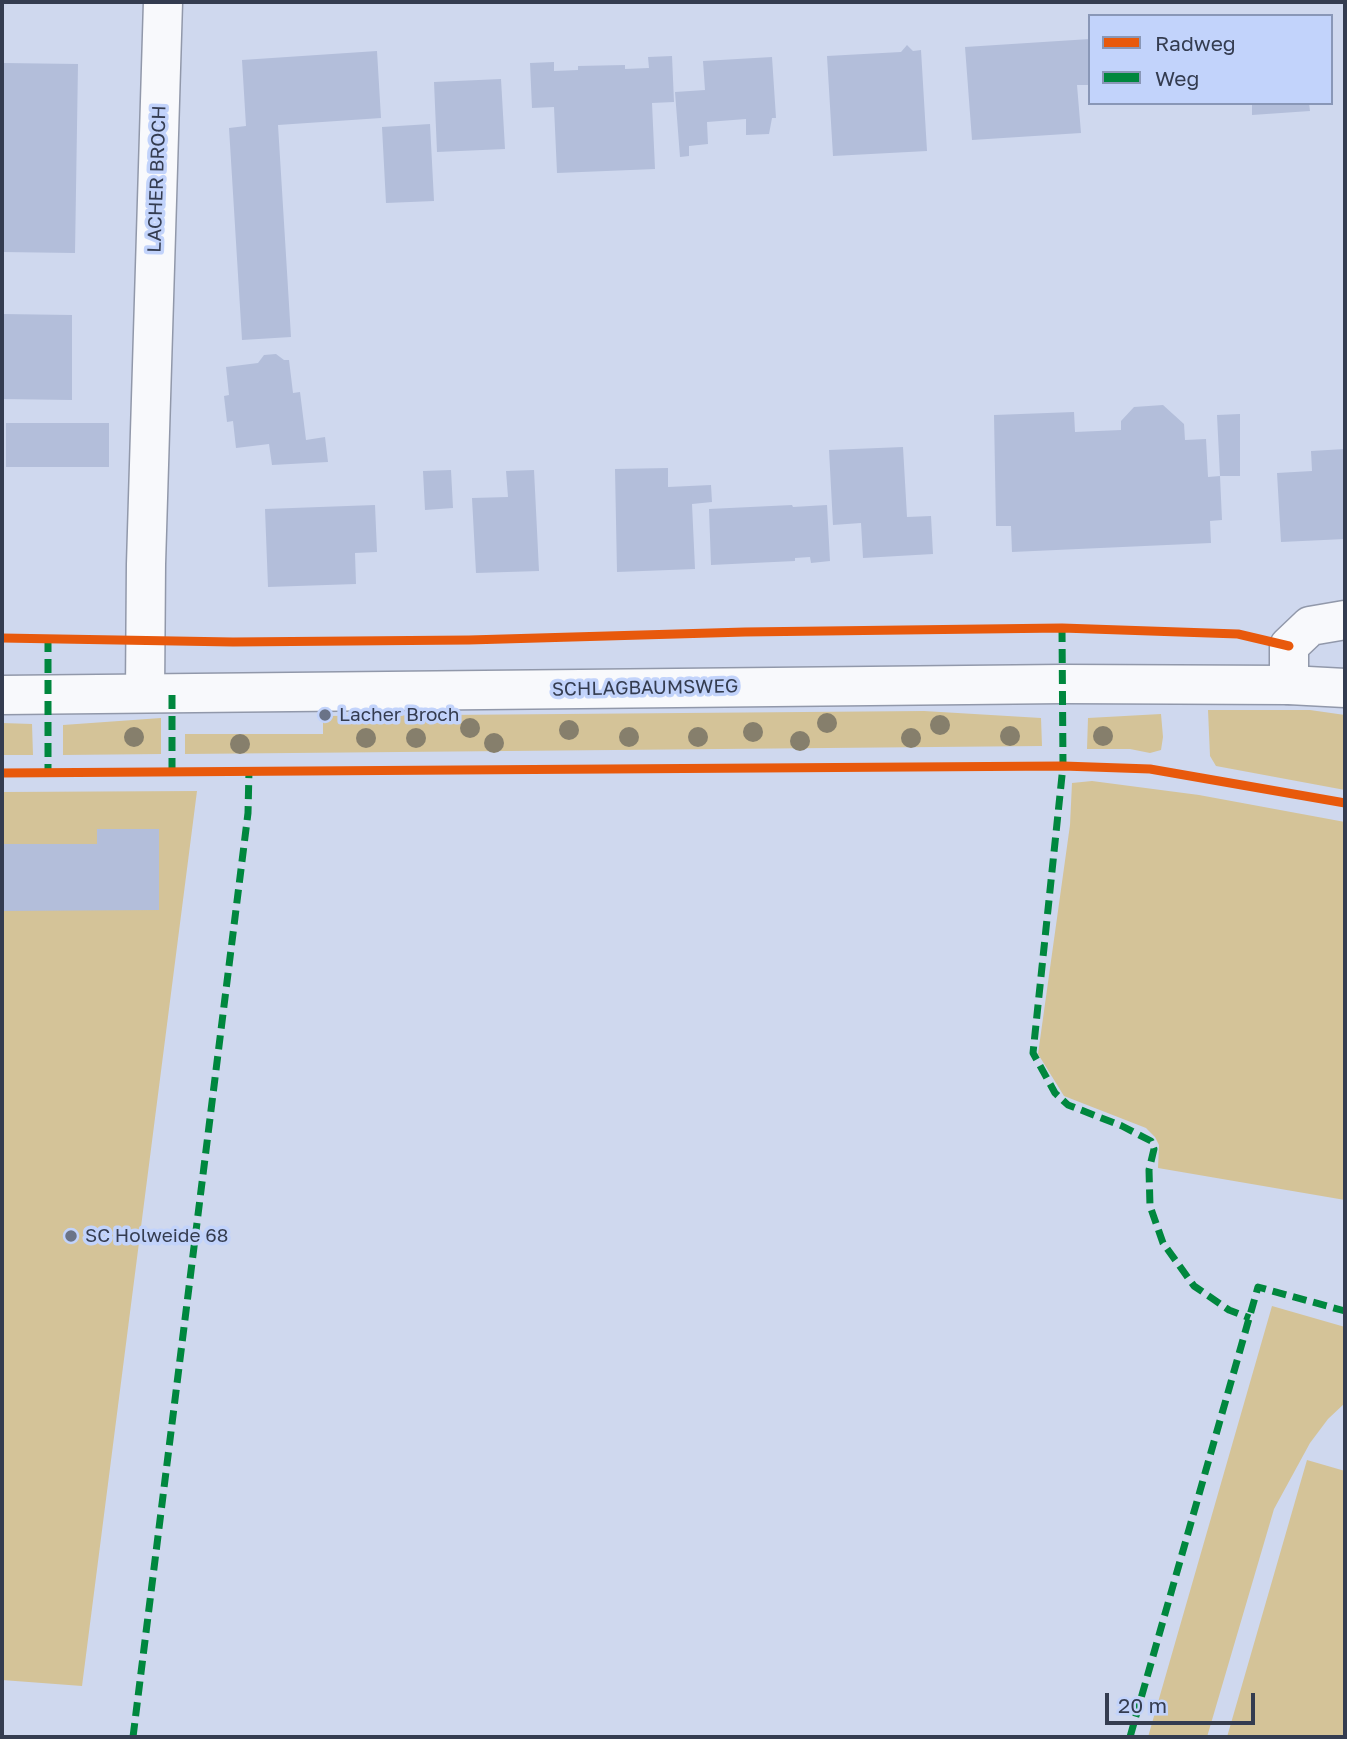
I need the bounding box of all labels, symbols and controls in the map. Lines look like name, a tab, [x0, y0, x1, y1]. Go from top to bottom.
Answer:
legend	[1088, 14, 1333, 105]
text: Radweg	[1155, 30, 1236, 56]
text: Weg	[1155, 65, 1199, 91]
street label: LACHER BROCH	[143, 105, 171, 253]
street label: SCHLAGBAUMSWEG	[552, 675, 738, 701]
place label: Lacher Broch	[339, 704, 459, 726]
marker: Lacher Broch	[317, 707, 333, 723]
place label: SC Holweide 68	[85, 1225, 228, 1247]
marker: SC Holweide 68	[63, 1228, 79, 1244]
scale bar	[1109, 1680, 1260, 1724]
text: 20 m	[1118, 1692, 1167, 1718]

